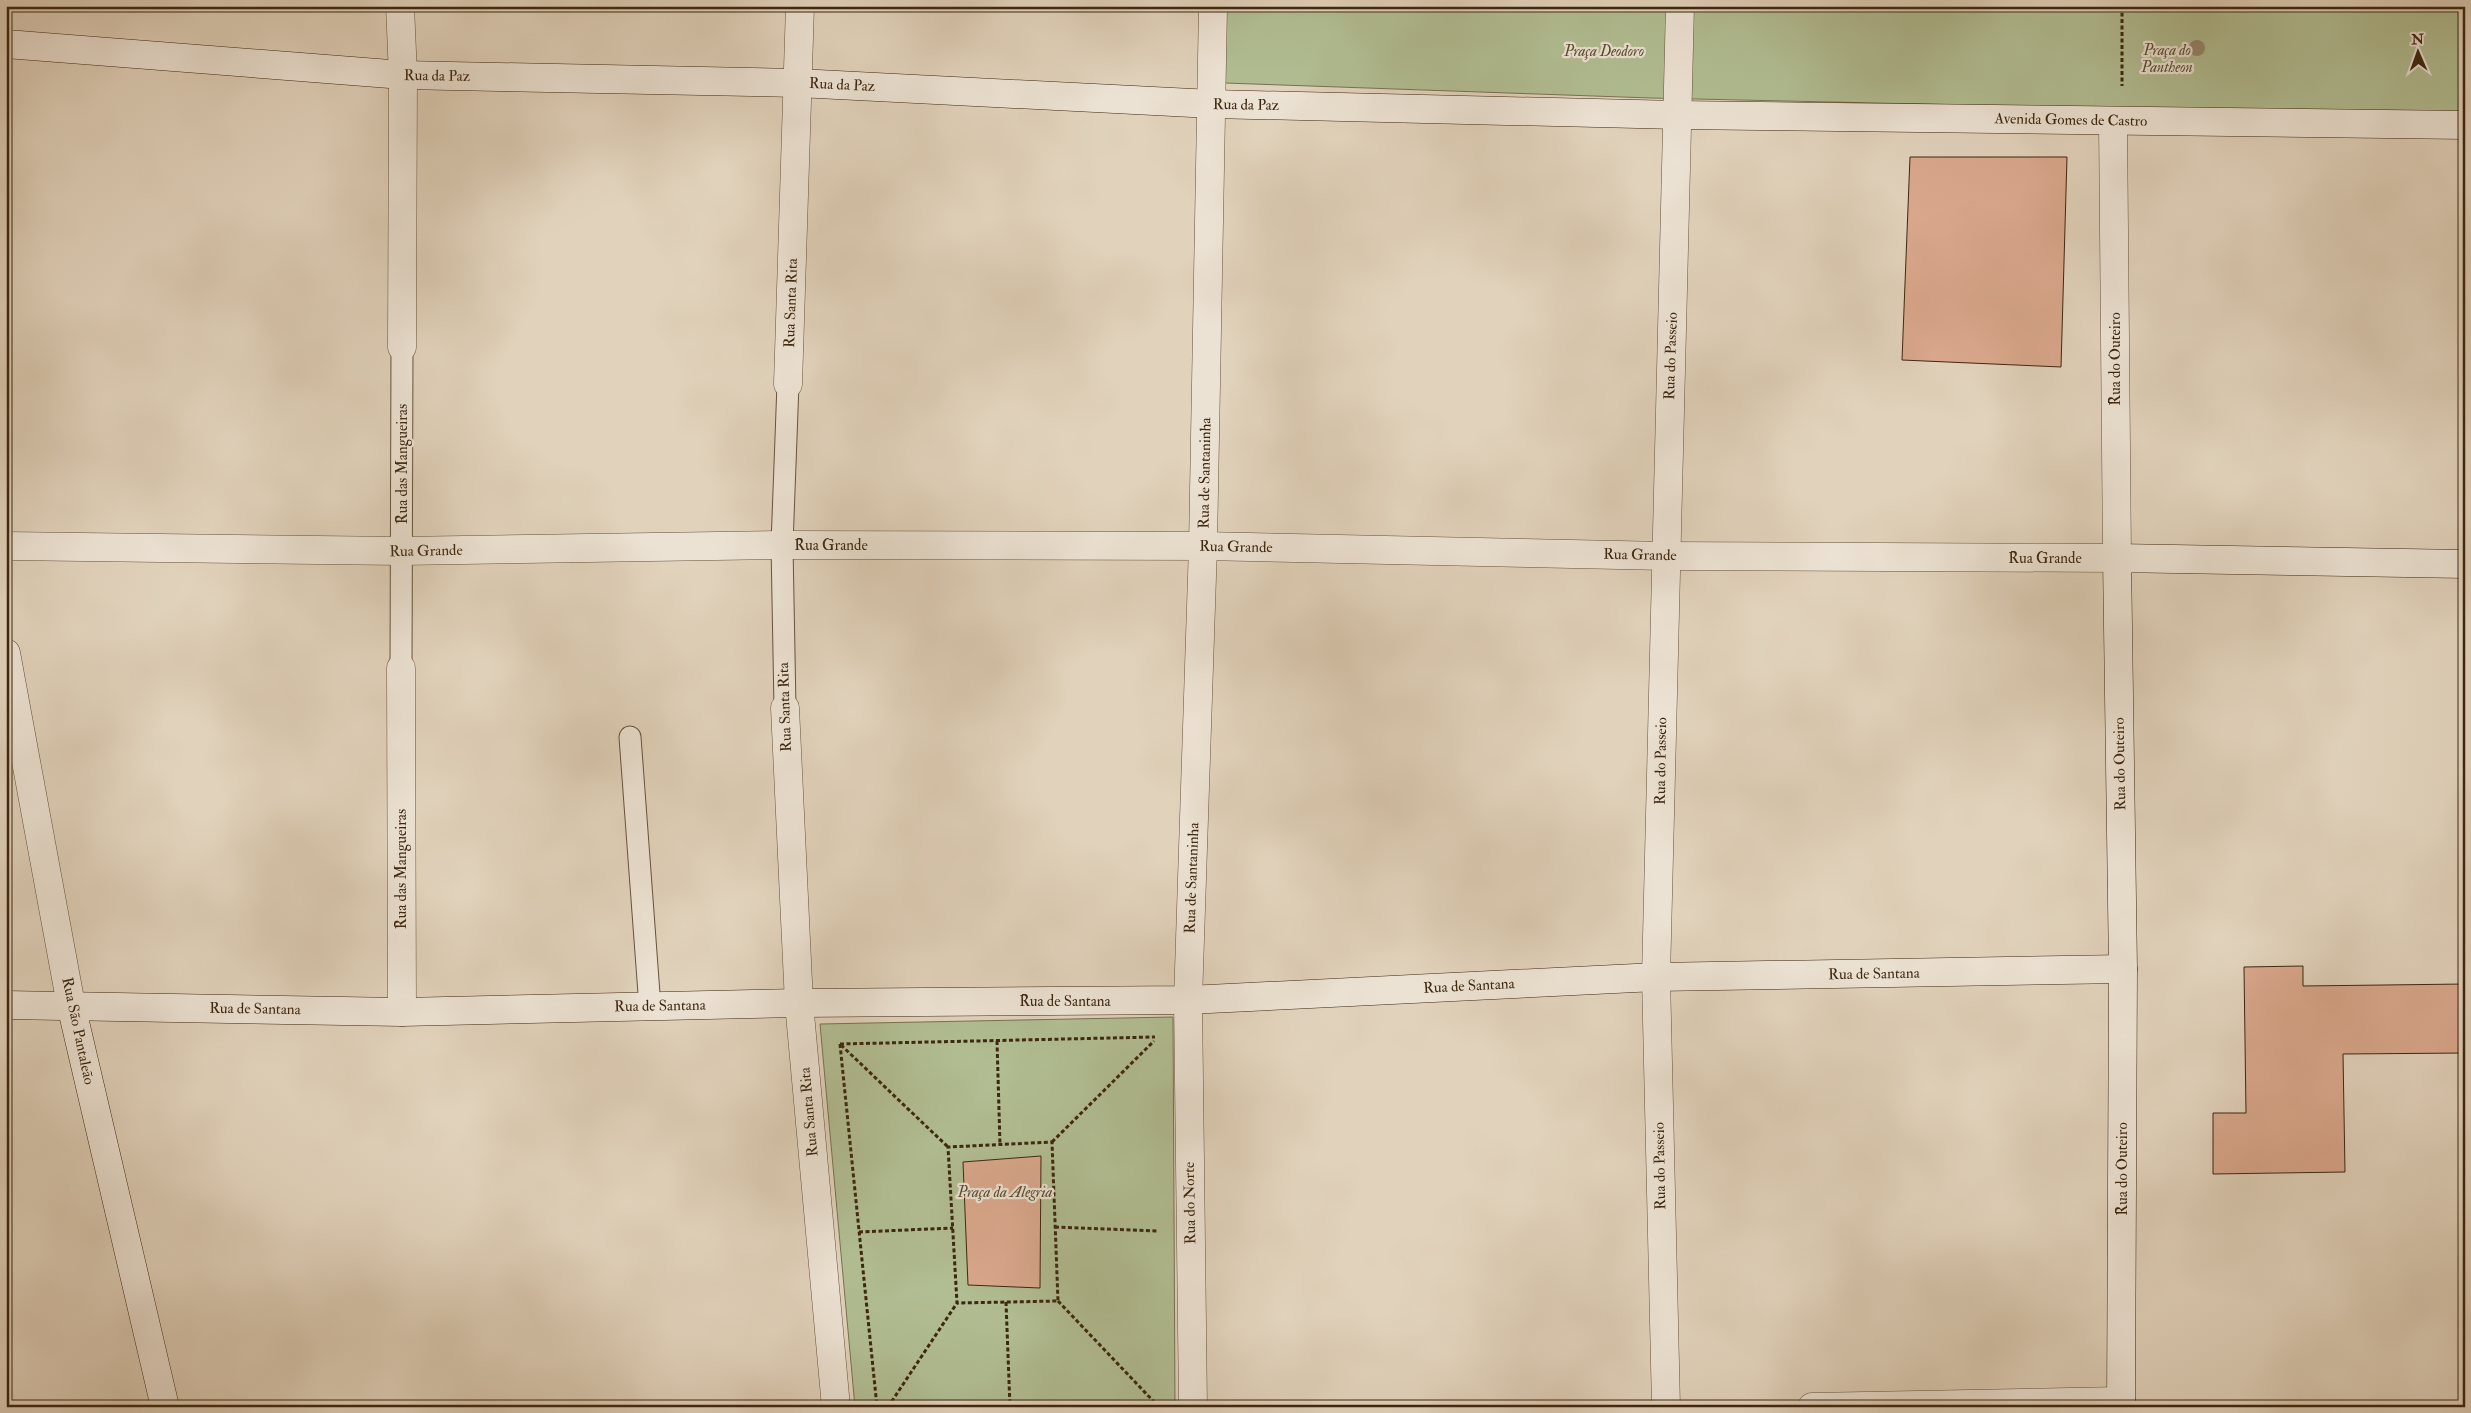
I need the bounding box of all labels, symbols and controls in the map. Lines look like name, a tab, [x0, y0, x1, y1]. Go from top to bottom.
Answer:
north arrow	[2394, 28, 2444, 78]
text: N	[2410, 31, 2425, 48]
park label: Praça do Pantheon	[2140, 41, 2193, 77]
park label: Praça Deodoro	[1563, 42, 1644, 61]
street label: Rua da Paz	[404, 66, 470, 86]
street label: Rua da Paz	[808, 74, 876, 96]
street label: Rua da Paz	[1213, 95, 1279, 115]
street label: Avenida Gomes de Castro	[1993, 109, 2148, 131]
street label: Rua Santa Rita	[780, 257, 802, 348]
street label: Rua do Passeio	[1660, 312, 1682, 400]
street label: Rua do Outeiro	[2106, 312, 2125, 406]
street label: Rua das Mangueiras	[393, 404, 412, 524]
street label: Rua de Santaninha	[1195, 416, 1215, 529]
street label: Rua Grande	[794, 536, 868, 555]
street label: Rua Grande	[1199, 537, 1273, 557]
street label: Rua Grande	[389, 541, 463, 561]
street label: Rua Grande	[1603, 545, 1677, 565]
street label: Rua Grande	[2008, 549, 2082, 568]
street label: Rua Santa Rita	[774, 661, 796, 752]
street label: Rua do Passeio	[1651, 717, 1671, 805]
street label: Rua do Outeiro	[2110, 717, 2130, 811]
street label: Rua das Mangueiras	[392, 809, 411, 929]
street label: Rua de Santaninha	[1181, 821, 1203, 934]
street label: Rua de Santana	[1828, 964, 1921, 984]
street label: Rua de Santana	[1423, 974, 1516, 998]
street label: Rua São Pantaleão	[57, 976, 99, 1086]
street label: Rua de Santana	[1019, 992, 1112, 1011]
street label: Rua de Santana	[614, 996, 707, 1016]
street label: Rua de Santana	[209, 999, 302, 1019]
street label: Rua Santa Rita	[796, 1066, 822, 1158]
street label: Rua do Passeio	[1650, 1122, 1670, 1210]
street label: Rua do Outeiro	[2113, 1122, 2132, 1216]
street label: Rua do Norte	[1180, 1162, 1200, 1244]
park label: Praça da Alegria	[957, 1183, 1052, 1202]

